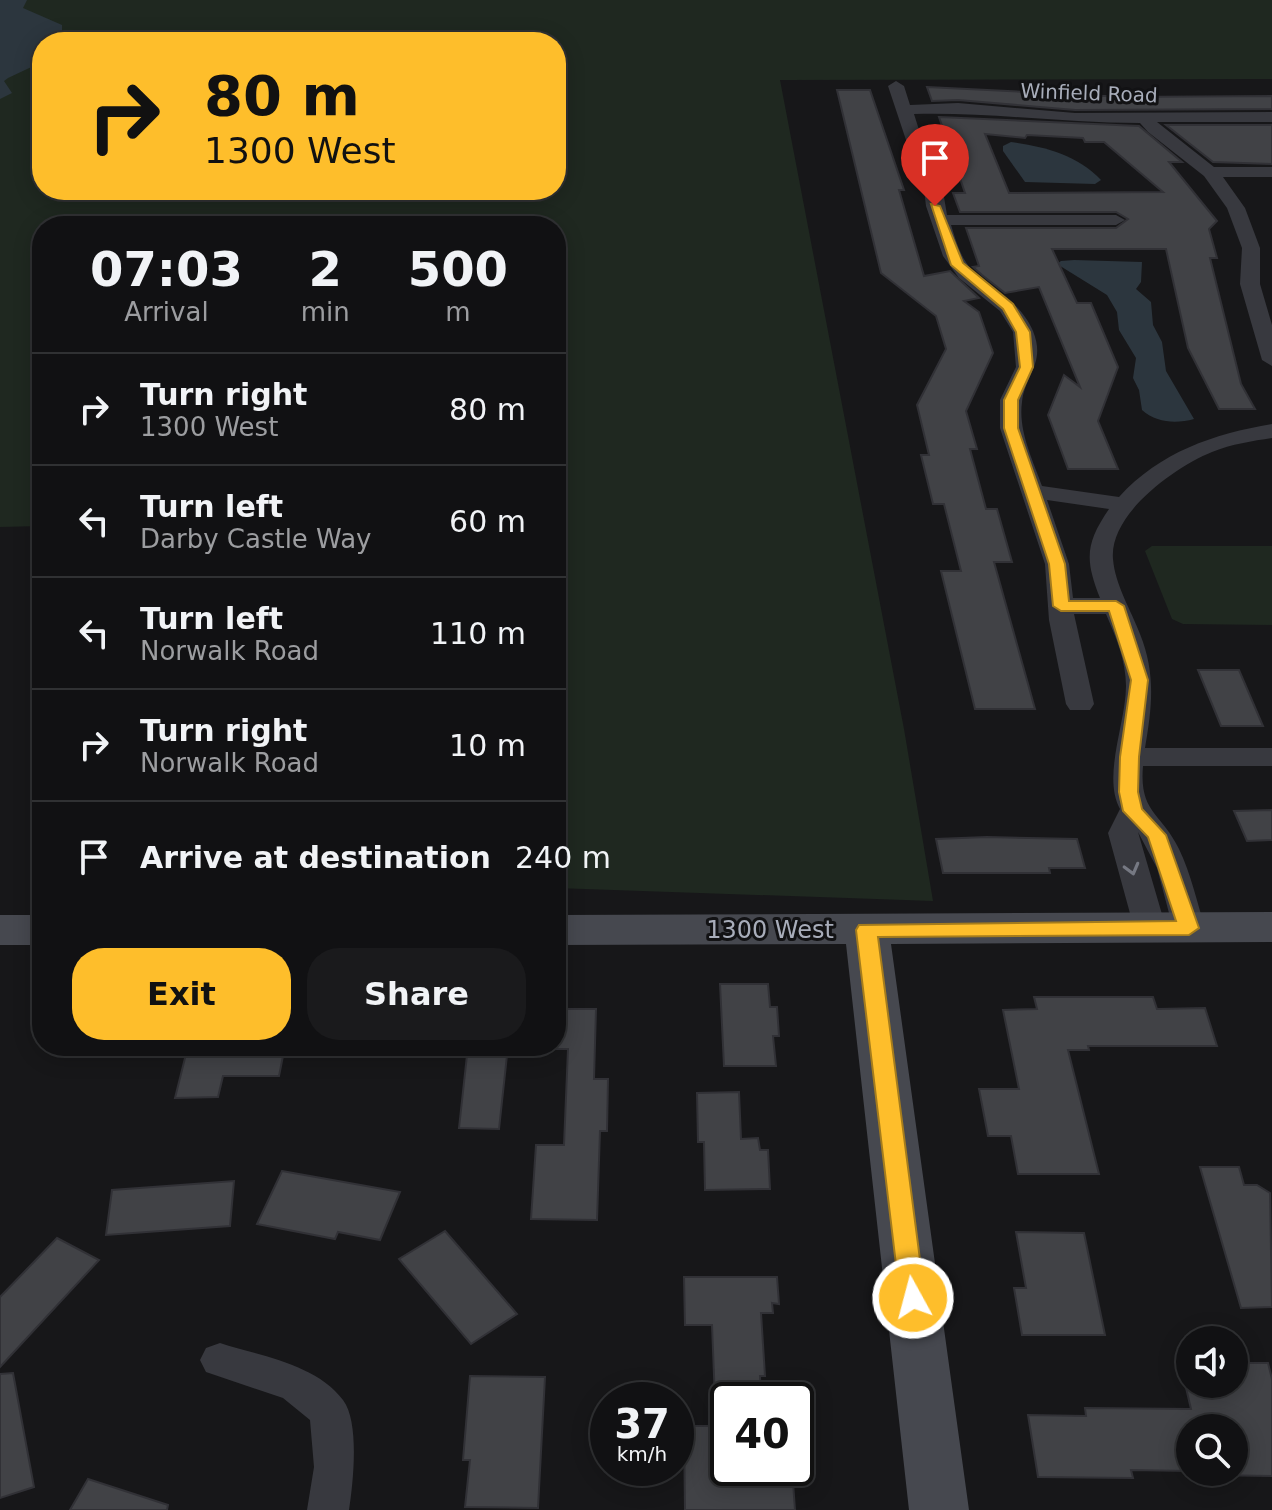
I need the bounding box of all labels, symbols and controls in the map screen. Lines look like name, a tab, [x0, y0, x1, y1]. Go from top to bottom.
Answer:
text: 80 m	[204, 63, 360, 128]
icon: right	[72, 64, 176, 168]
street label: Winfield Road	[1020, 79, 1158, 107]
pin	[901, 124, 969, 206]
text: 1300 West	[204, 130, 396, 171]
icon: arrive	[913, 136, 957, 180]
text: 07:03	[90, 241, 243, 297]
text: 2	[309, 241, 342, 297]
text: 500	[408, 241, 508, 297]
text: Arrival	[124, 297, 209, 327]
text: min	[301, 297, 350, 327]
text: m	[445, 297, 471, 327]
text: Turn right	[140, 377, 307, 412]
icon: right	[72, 387, 116, 431]
text: 80 m	[449, 392, 526, 427]
text: 1300 West	[140, 412, 278, 442]
text: Turn left	[140, 489, 283, 524]
icon: left	[72, 499, 116, 543]
text: 60 m	[449, 504, 526, 539]
text: Darby Castle Way	[140, 524, 371, 554]
text: Turn left	[140, 601, 283, 636]
icon: left	[72, 611, 116, 655]
text: 110 m	[430, 616, 526, 651]
text: Norwalk Road	[140, 636, 319, 666]
text: Turn right	[140, 713, 307, 748]
icon: right	[72, 723, 116, 767]
text: 10 m	[449, 728, 526, 763]
text: Norwalk Road	[140, 748, 319, 778]
icon: arrive	[72, 835, 116, 879]
text: Arrive at destination	[140, 840, 491, 875]
text: 240 m	[515, 840, 611, 875]
one-way arrow	[1123, 861, 1140, 875]
street label: 1300 West	[706, 916, 834, 944]
button: Exit	[72, 948, 291, 1040]
button: Share	[307, 948, 526, 1040]
position arrow	[871, 1256, 955, 1340]
map controls	[1176, 1326, 1248, 1486]
button: sound	[1176, 1326, 1248, 1398]
speed limit sign: 40	[710, 1382, 814, 1486]
text: 37	[614, 1401, 670, 1447]
button: search	[1176, 1414, 1248, 1486]
text: km/h	[617, 1442, 667, 1466]

